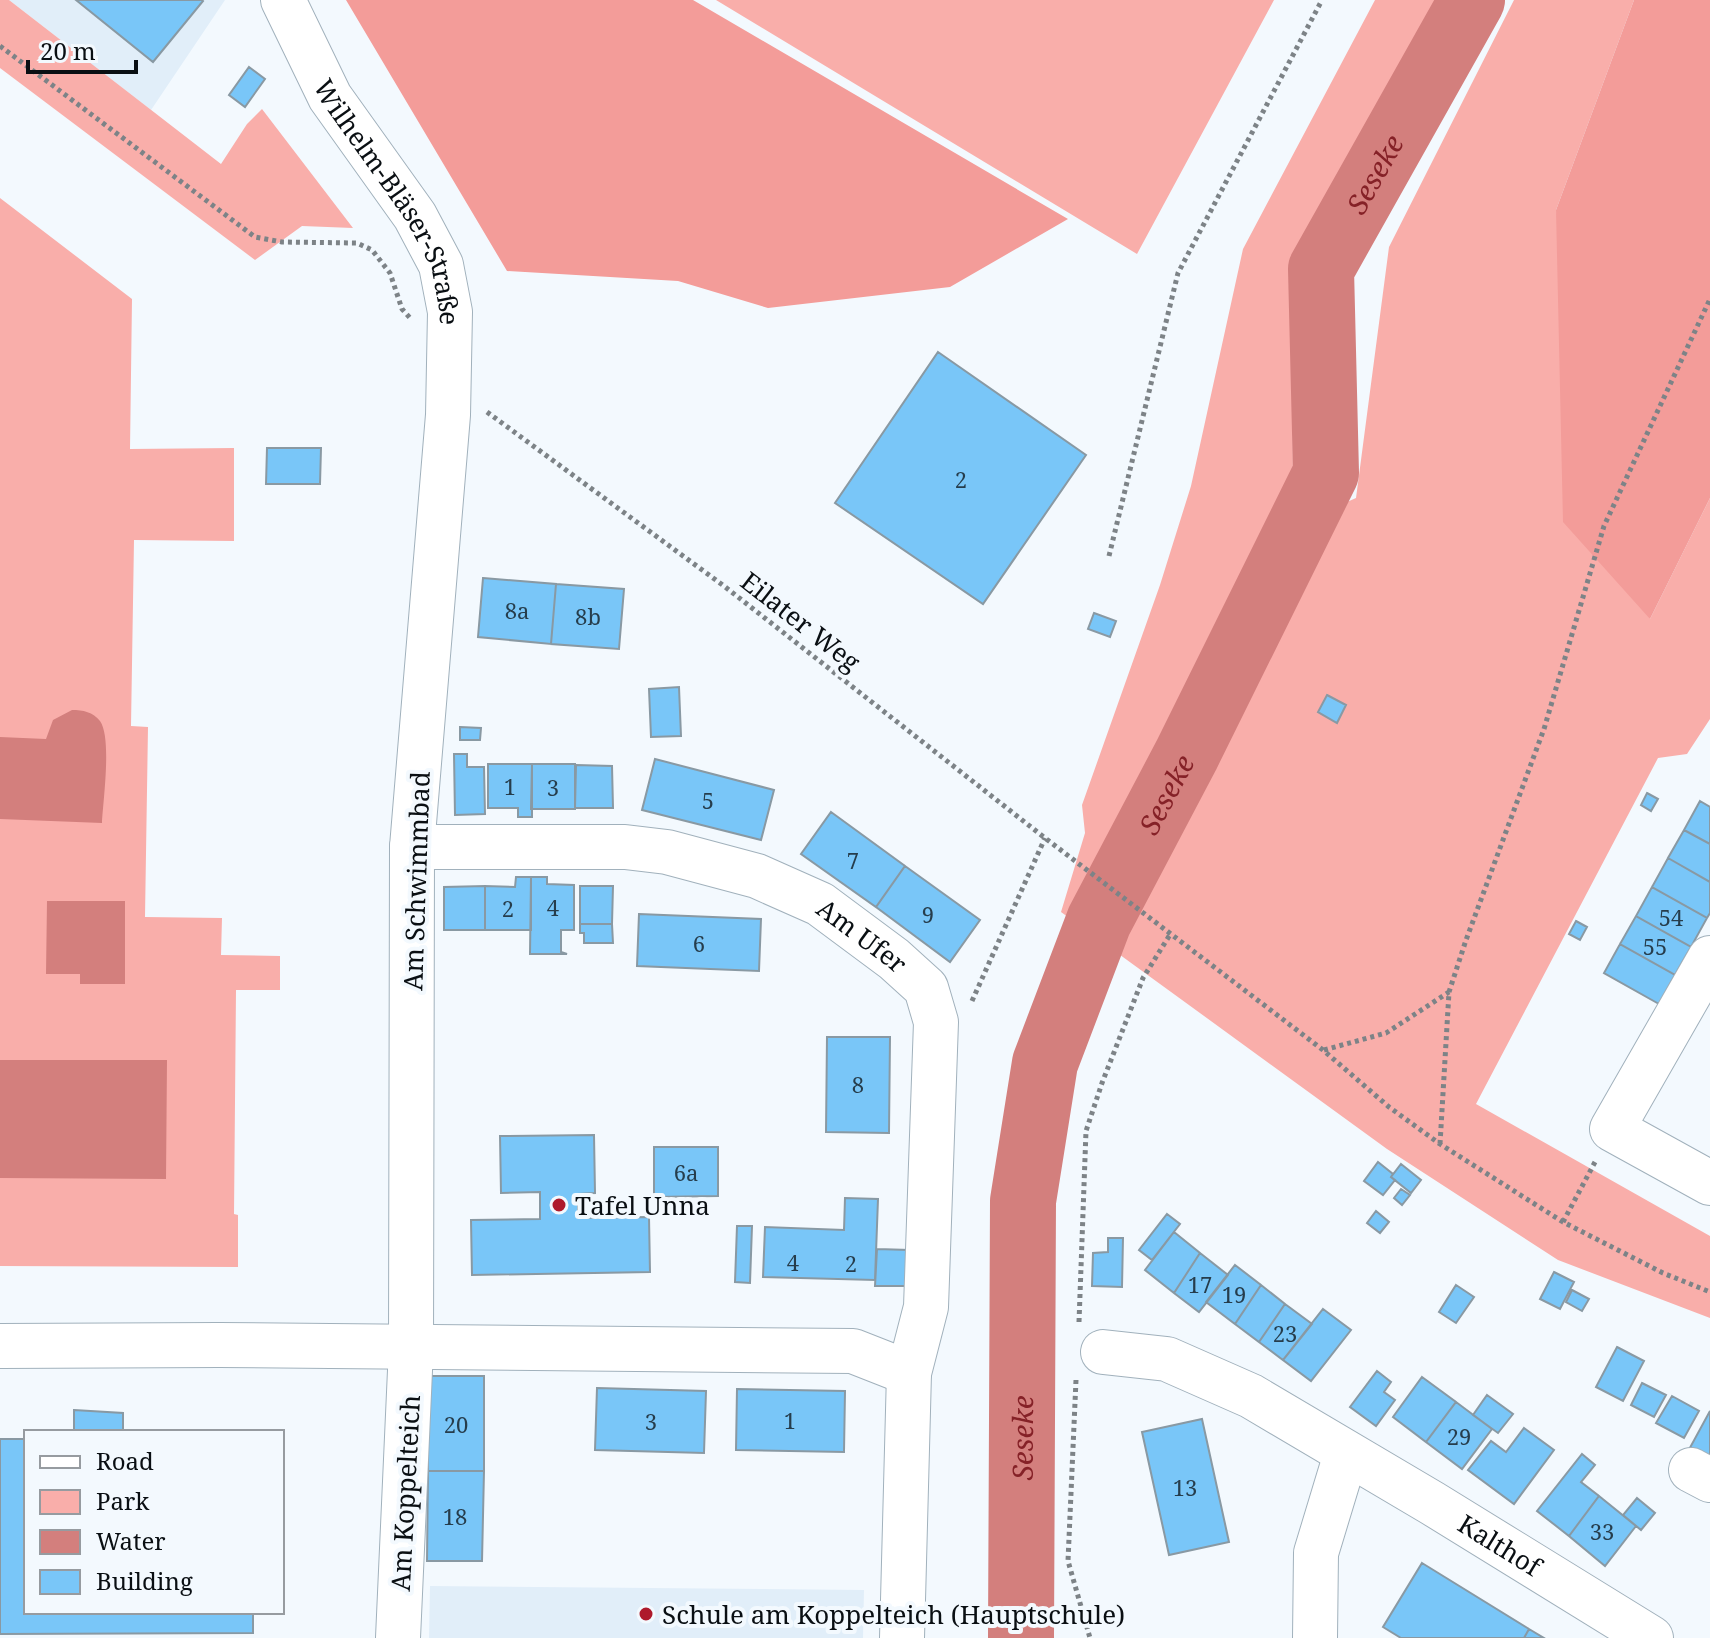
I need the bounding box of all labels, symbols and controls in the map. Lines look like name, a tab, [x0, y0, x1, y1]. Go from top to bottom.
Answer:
scale bar	[28, 24, 136, 74]
text: 20 m	[40, 34, 96, 67]
street label: Wilhelm-Bläser-Straße	[306, 73, 468, 325]
water label: Seseke	[1337, 127, 1412, 220]
house number: 2	[955, 464, 967, 494]
street label: Eilater Weg	[734, 563, 868, 679]
house number: 8a	[505, 595, 529, 625]
house number: 8b	[575, 601, 601, 631]
water label: Seseke	[1129, 748, 1203, 841]
street label: Am Schwimmbad	[394, 771, 438, 991]
house number: 1	[504, 771, 516, 801]
house number: 3	[547, 772, 559, 802]
house number: 5	[702, 785, 714, 815]
house number: 7	[847, 845, 859, 875]
street label: Am Ufer	[810, 890, 915, 981]
house number: 4	[547, 892, 559, 922]
house number: 2	[502, 893, 514, 923]
house number: 9	[922, 899, 934, 929]
house number: 54	[1659, 902, 1683, 932]
house number: 6	[693, 928, 705, 958]
house number: 55	[1643, 931, 1667, 961]
house number: 8	[852, 1069, 864, 1099]
house number: 6a	[674, 1157, 698, 1187]
place label: Tafel Unna	[575, 1187, 710, 1223]
marker: Tafel Unna	[550, 1196, 568, 1214]
house number: 4	[787, 1247, 799, 1277]
house number: 2	[845, 1248, 857, 1278]
house number: 17	[1188, 1269, 1212, 1299]
house number: 19	[1222, 1279, 1246, 1309]
house number: 23	[1273, 1318, 1297, 1348]
street label: Am Koppelteich	[382, 1394, 428, 1592]
water label: Seseke	[1003, 1395, 1041, 1481]
house number: 1	[784, 1405, 796, 1435]
house number: 3	[645, 1406, 657, 1436]
house number: 20	[444, 1409, 468, 1439]
house number: 29	[1447, 1421, 1471, 1451]
legend	[24, 1430, 284, 1614]
text: Road	[96, 1444, 154, 1477]
house number: 13	[1173, 1472, 1197, 1502]
text: Park	[96, 1484, 150, 1517]
house number: 18	[443, 1501, 467, 1531]
street label: Kalthof	[1451, 1506, 1550, 1585]
house number: 33	[1590, 1516, 1614, 1546]
text: Water	[96, 1524, 166, 1557]
text: Building	[96, 1564, 193, 1597]
place label: Schule am Koppelteich (Hauptschule)	[662, 1596, 1125, 1632]
marker: Schule am Koppelteich (Hauptschule)	[637, 1605, 655, 1623]

